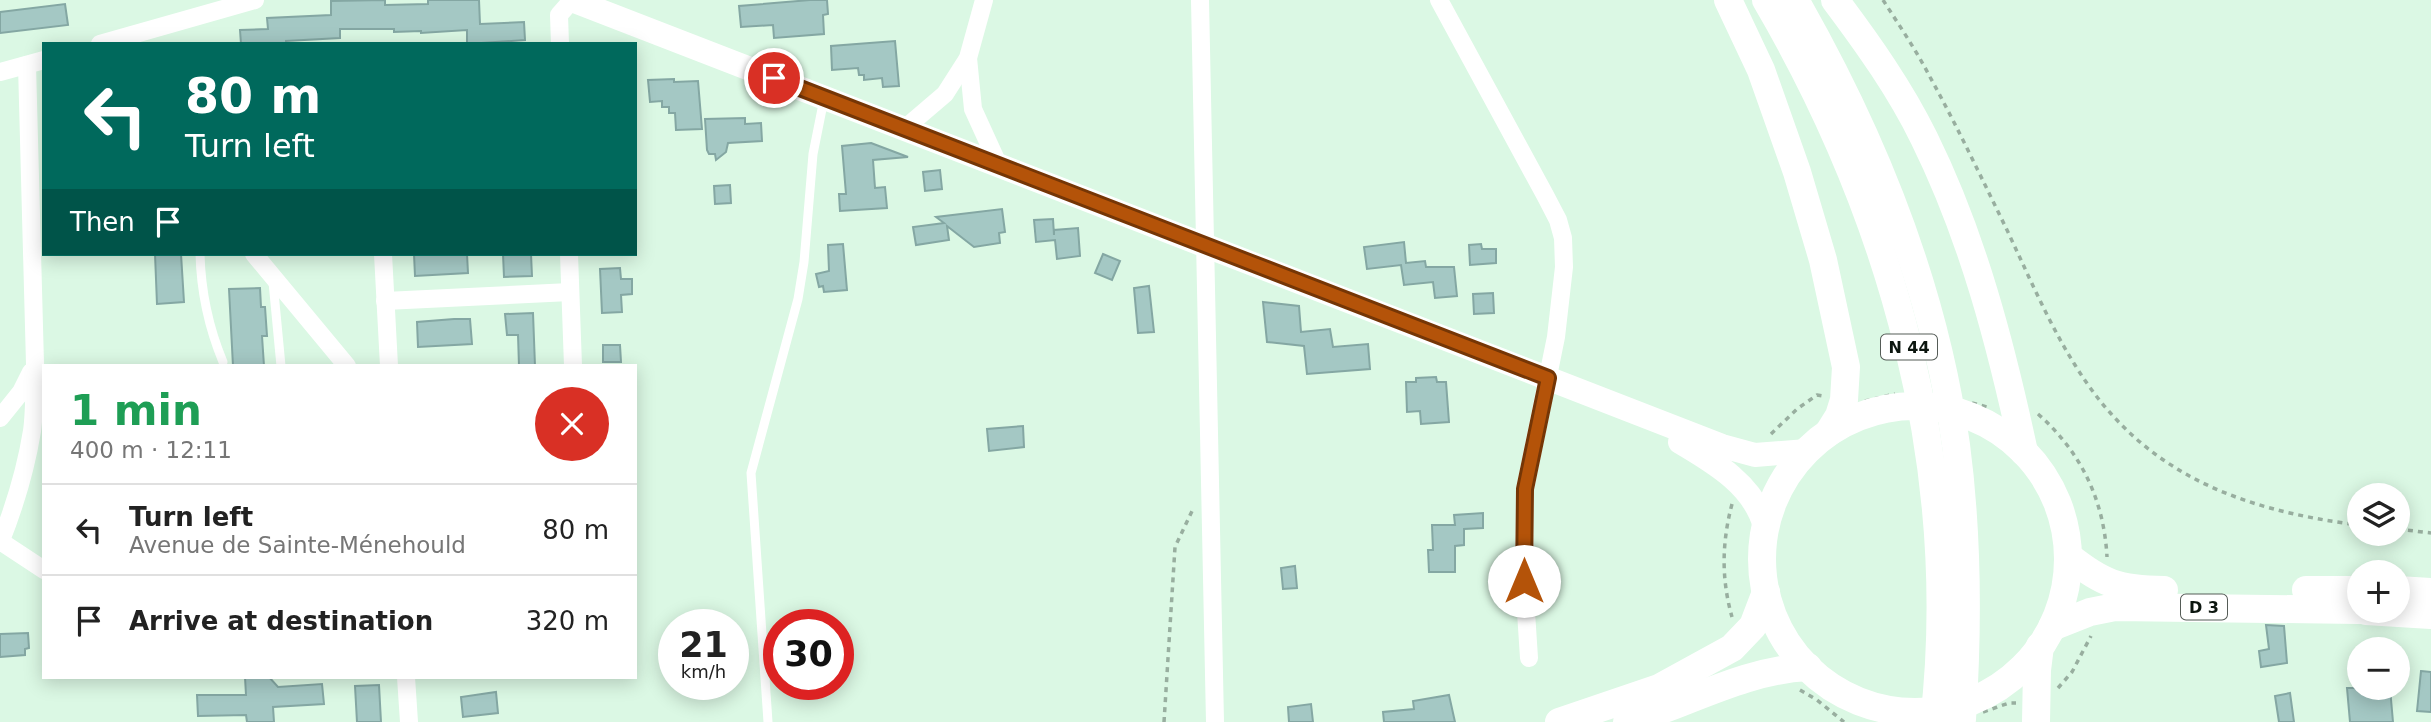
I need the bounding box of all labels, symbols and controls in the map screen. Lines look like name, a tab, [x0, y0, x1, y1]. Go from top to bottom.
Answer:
pin	[744, 48, 804, 108]
icon: arrive	[755, 59, 793, 97]
text: 80 m	[185, 68, 321, 125]
icon: left	[70, 70, 161, 161]
text: Turn left	[185, 127, 315, 165]
icon: arrive	[149, 203, 187, 241]
text: Then	[70, 207, 135, 237]
road number: N 44	[1881, 334, 1937, 360]
text: 1 min	[70, 386, 202, 435]
button: close	[535, 387, 609, 461]
text: 400 m · 12:11	[70, 437, 232, 463]
map controls	[2347, 483, 2410, 700]
button: layers	[2347, 483, 2410, 546]
text: Turn left	[129, 502, 253, 532]
icon: left	[70, 511, 108, 549]
text: 80 m	[542, 515, 609, 545]
text: Avenue de Sainte-Ménehould	[129, 532, 466, 558]
position arrow	[1487, 544, 1561, 618]
button: +	[2347, 560, 2410, 623]
road number: D 3	[2181, 594, 2227, 620]
icon: arrive	[70, 602, 108, 640]
text: Arrive at destination	[129, 606, 433, 636]
text: 320 m	[526, 606, 609, 636]
speed limit sign: 30	[763, 609, 854, 700]
text: 21	[679, 625, 728, 665]
button: −	[2347, 637, 2410, 700]
text: km/h	[681, 661, 726, 682]

